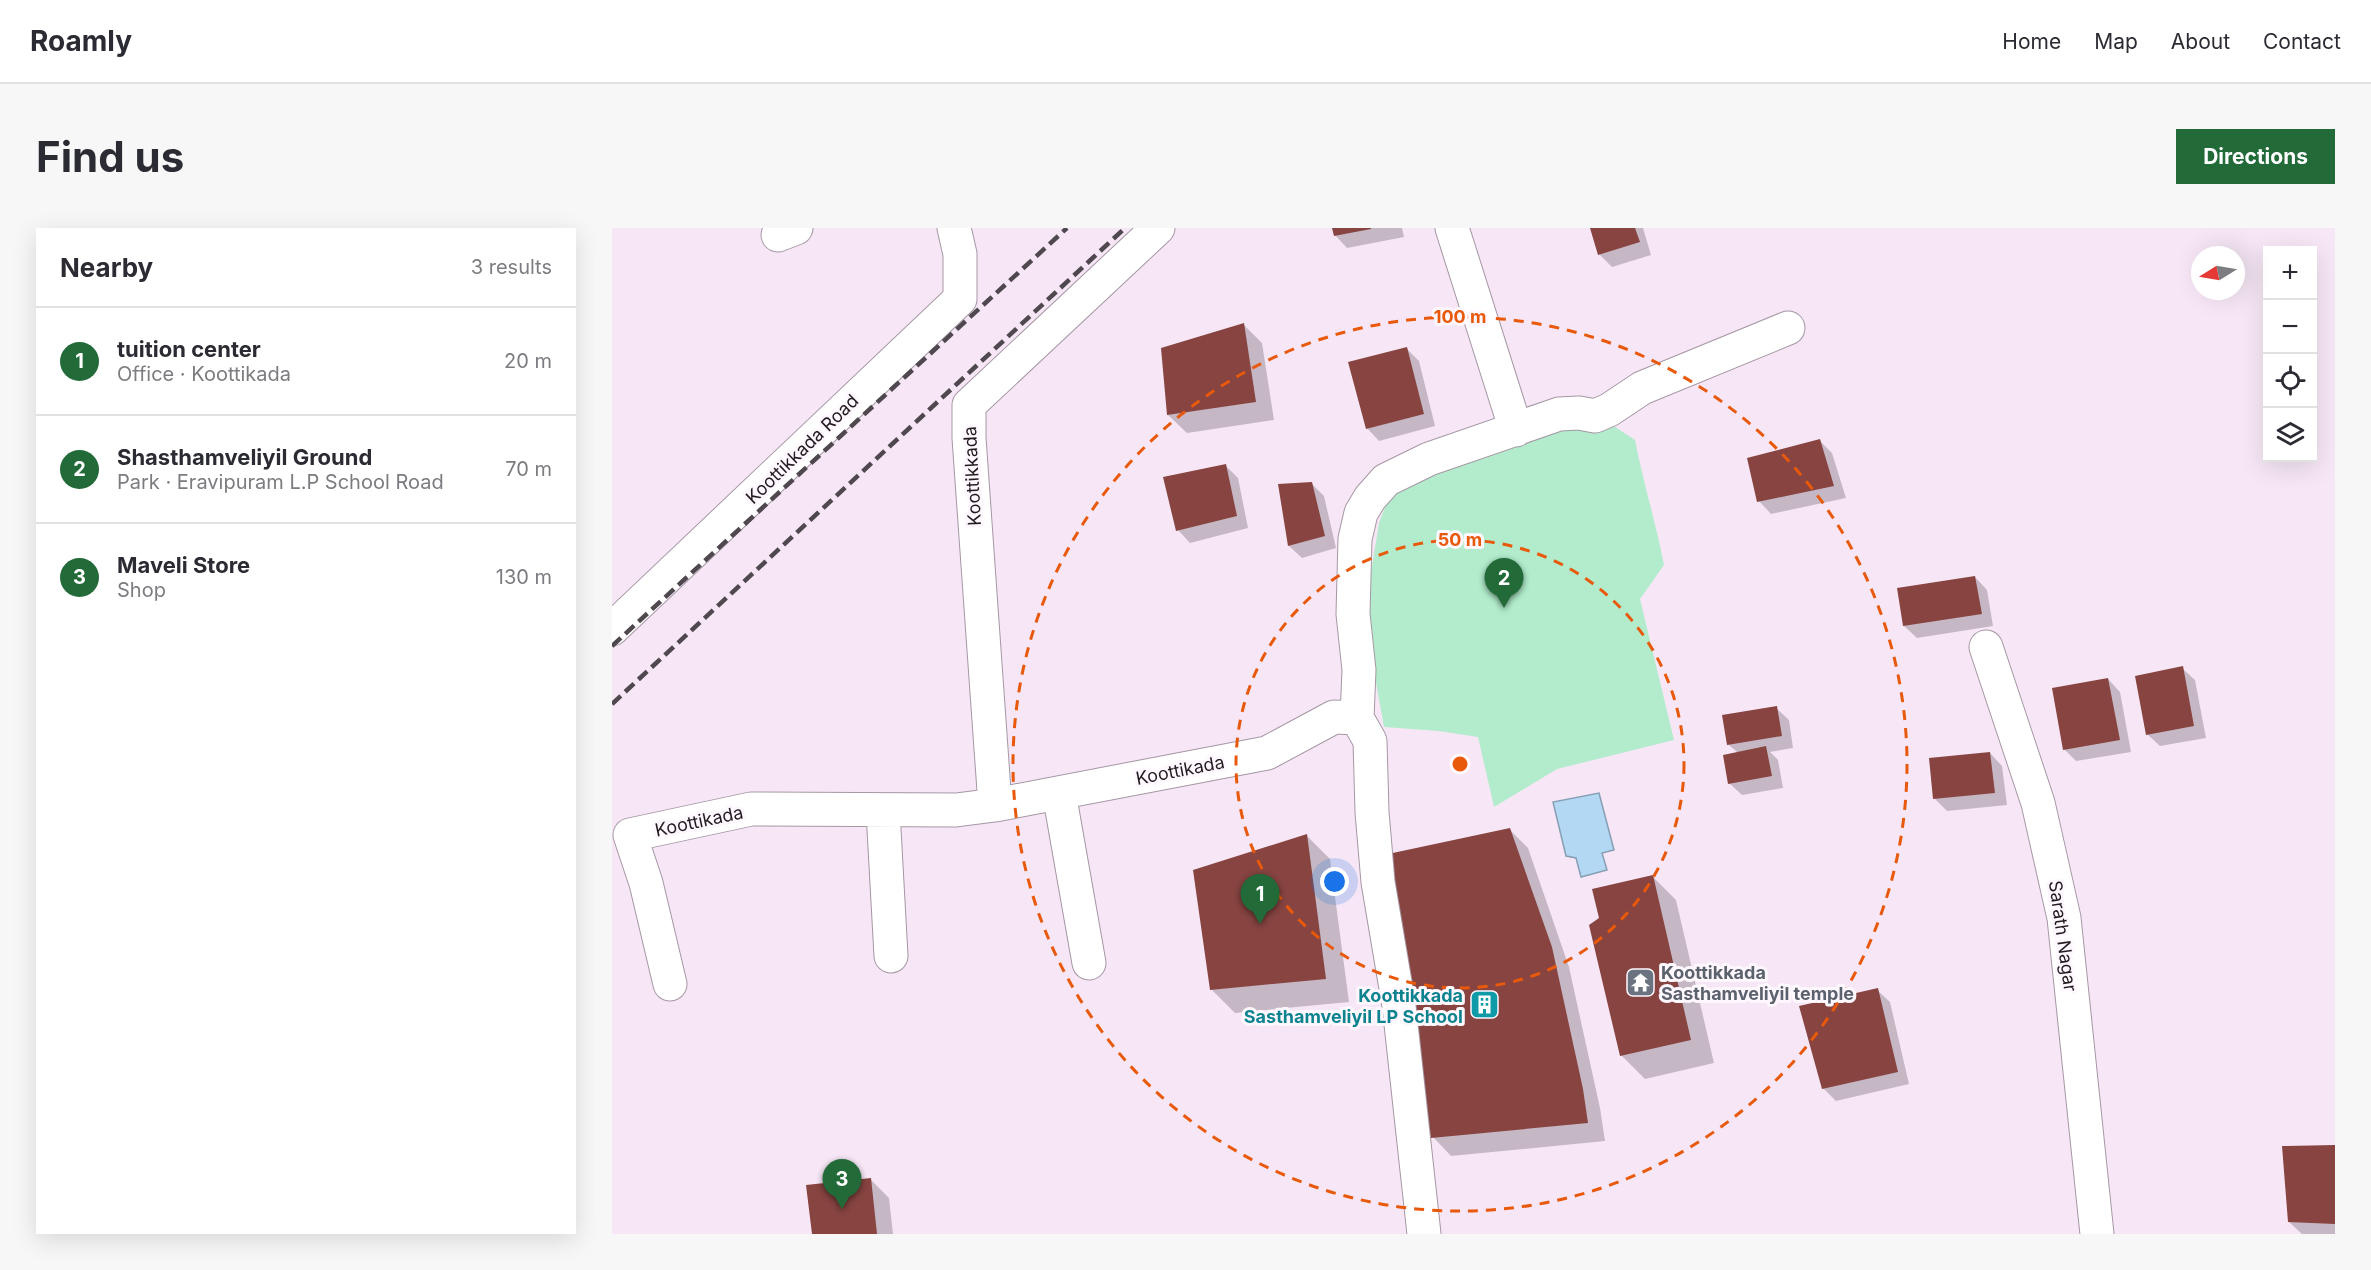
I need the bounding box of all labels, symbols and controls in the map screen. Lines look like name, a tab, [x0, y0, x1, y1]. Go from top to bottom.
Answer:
text: Roamly	[30, 24, 132, 58]
text: Home	[2002, 29, 2061, 54]
text: Map	[2094, 29, 2138, 54]
text: About	[2171, 29, 2230, 54]
text: Contact	[2263, 29, 2341, 54]
button: Directions	[2176, 129, 2335, 184]
text: Find us	[36, 131, 184, 182]
north arrow	[2191, 246, 2245, 300]
map controls	[2263, 246, 2317, 462]
button: +	[2263, 246, 2317, 300]
text: Nearby	[60, 252, 153, 283]
text: 3 results	[471, 255, 552, 279]
button: −	[2263, 300, 2317, 354]
text: 100 m	[1434, 306, 1486, 327]
text: tuition center	[117, 336, 261, 362]
text: 1	[75, 349, 84, 373]
text: 20 m	[504, 349, 552, 373]
button: locate	[2263, 354, 2317, 408]
text: Office · Koottikada	[117, 362, 291, 386]
street label: Koottikkada Road	[741, 390, 863, 508]
button: layers	[2263, 408, 2317, 462]
street label: Koottikkada	[959, 426, 985, 526]
text: Shasthamveliyil Ground	[117, 444, 372, 470]
text: 2	[73, 457, 86, 481]
text: 70 m	[505, 457, 552, 481]
text: Park · Eravipuram L.P School Road	[117, 470, 444, 494]
text: 50 m	[1438, 529, 1482, 550]
text: Maveli Store	[117, 552, 250, 578]
pin: 2	[1484, 558, 1524, 608]
text: 3	[73, 565, 86, 589]
text: 130 m	[496, 565, 552, 589]
text: Shop	[117, 578, 166, 602]
street label: Koottikada	[1134, 751, 1226, 789]
centre of rings	[1450, 754, 1470, 774]
street label: Koottikada	[653, 801, 745, 841]
your location	[1320, 867, 1349, 896]
pin: 1	[1240, 874, 1280, 924]
street label: Sarath Nagar	[2045, 879, 2081, 993]
place label: Koottikkada Sasthamveliyil temple	[1661, 962, 1854, 1004]
temple icon: Koottikkada Sasthamveliyil temple	[1624, 966, 1656, 998]
place label: Koottikkada Sasthamveliyil LP School	[1244, 985, 1463, 1027]
building icon: Koottikkada Sasthamveliyil LP School	[1468, 989, 1500, 1021]
pin: 3	[822, 1160, 862, 1209]

